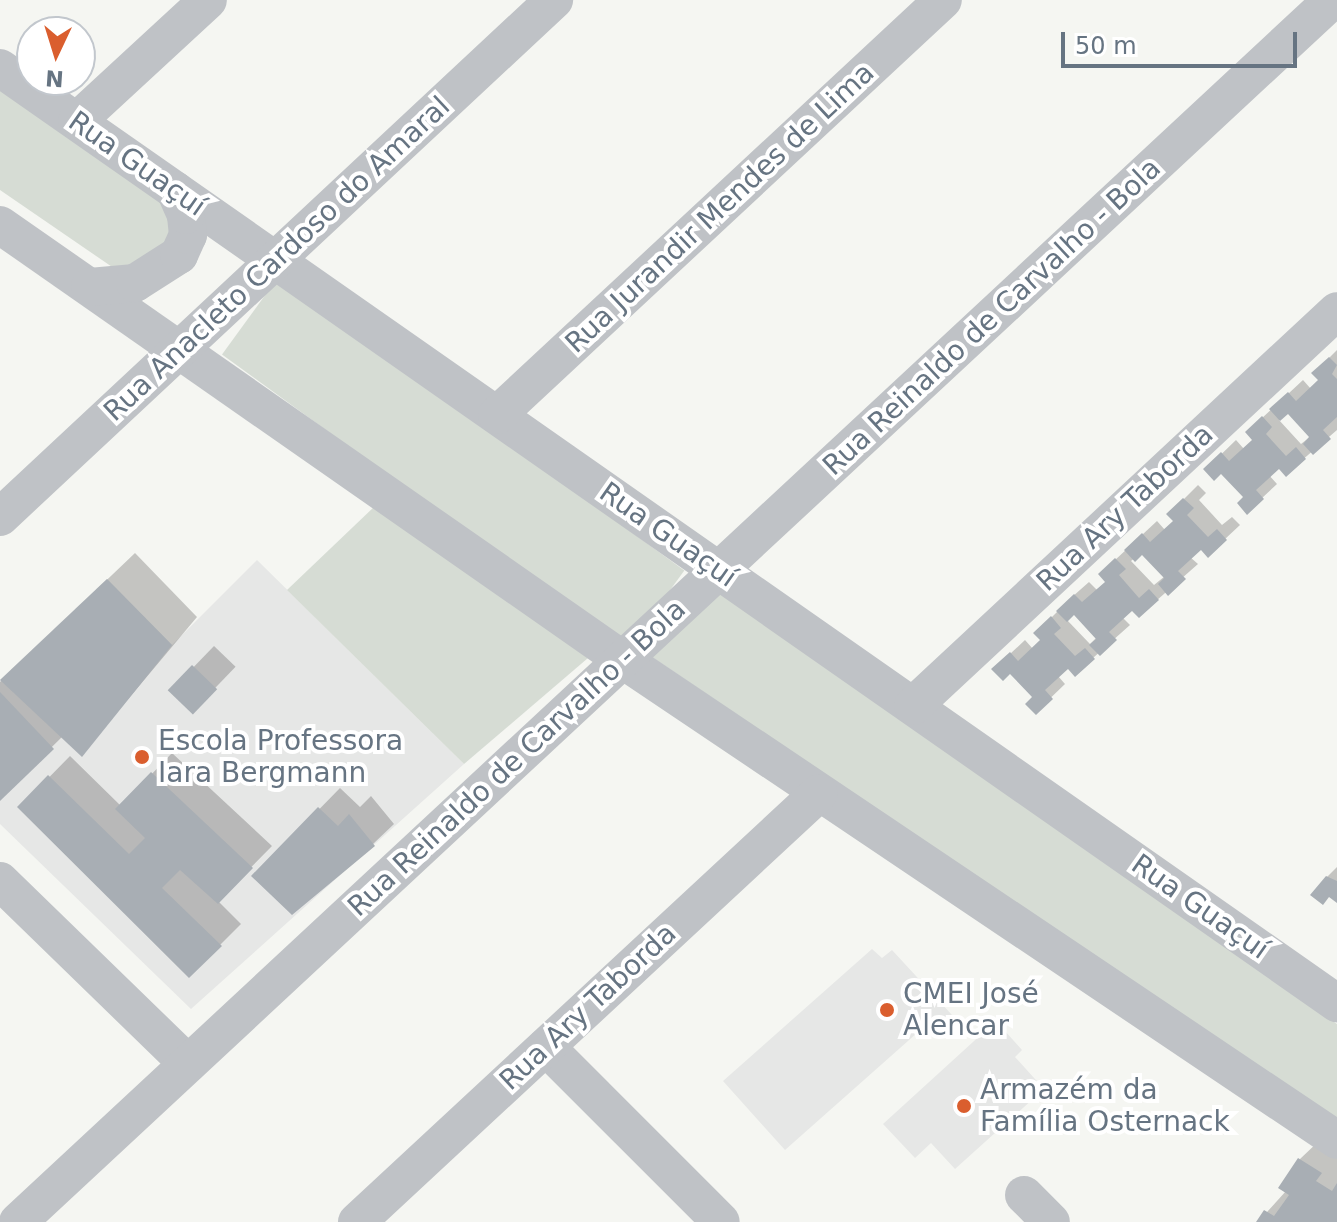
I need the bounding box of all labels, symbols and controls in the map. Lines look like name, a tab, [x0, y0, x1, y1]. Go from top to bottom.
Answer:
north arrow	[16, 16, 96, 96]
scale bar	[1065, 16, 1301, 66]
text: 50 m	[1075, 32, 1137, 60]
street label: Rua Jurandir Mendes de Lima	[559, 56, 881, 360]
text: N	[44, 65, 64, 92]
street label: Rua Anacleto Cardoso do Amaral	[97, 90, 457, 428]
street label: Rua Guaçuí	[62, 104, 212, 224]
street label: Rua Reinaldo de Carvalho - Bola	[816, 151, 1168, 483]
street label: Rua Ary Taborda	[1030, 418, 1220, 598]
street label: Rua Guaçuí	[593, 475, 743, 595]
street label: Rua Reinaldo de Carvalho - Bola	[341, 592, 693, 924]
place label: Escola Professora Iara Bergmann	[158, 724, 403, 790]
marker: Escola Professora Iara Bergmann	[133, 748, 151, 766]
street label: Rua Guaçuí	[1125, 847, 1275, 967]
street label: Rua Ary Taborda	[493, 917, 683, 1097]
place label: CMEI José Alencar	[903, 977, 1039, 1043]
marker: CMEI José Alencar	[878, 1001, 896, 1019]
place label: Armazém da Família Osternack	[980, 1073, 1230, 1139]
marker: Armazém da Família Osternack	[955, 1097, 973, 1115]

